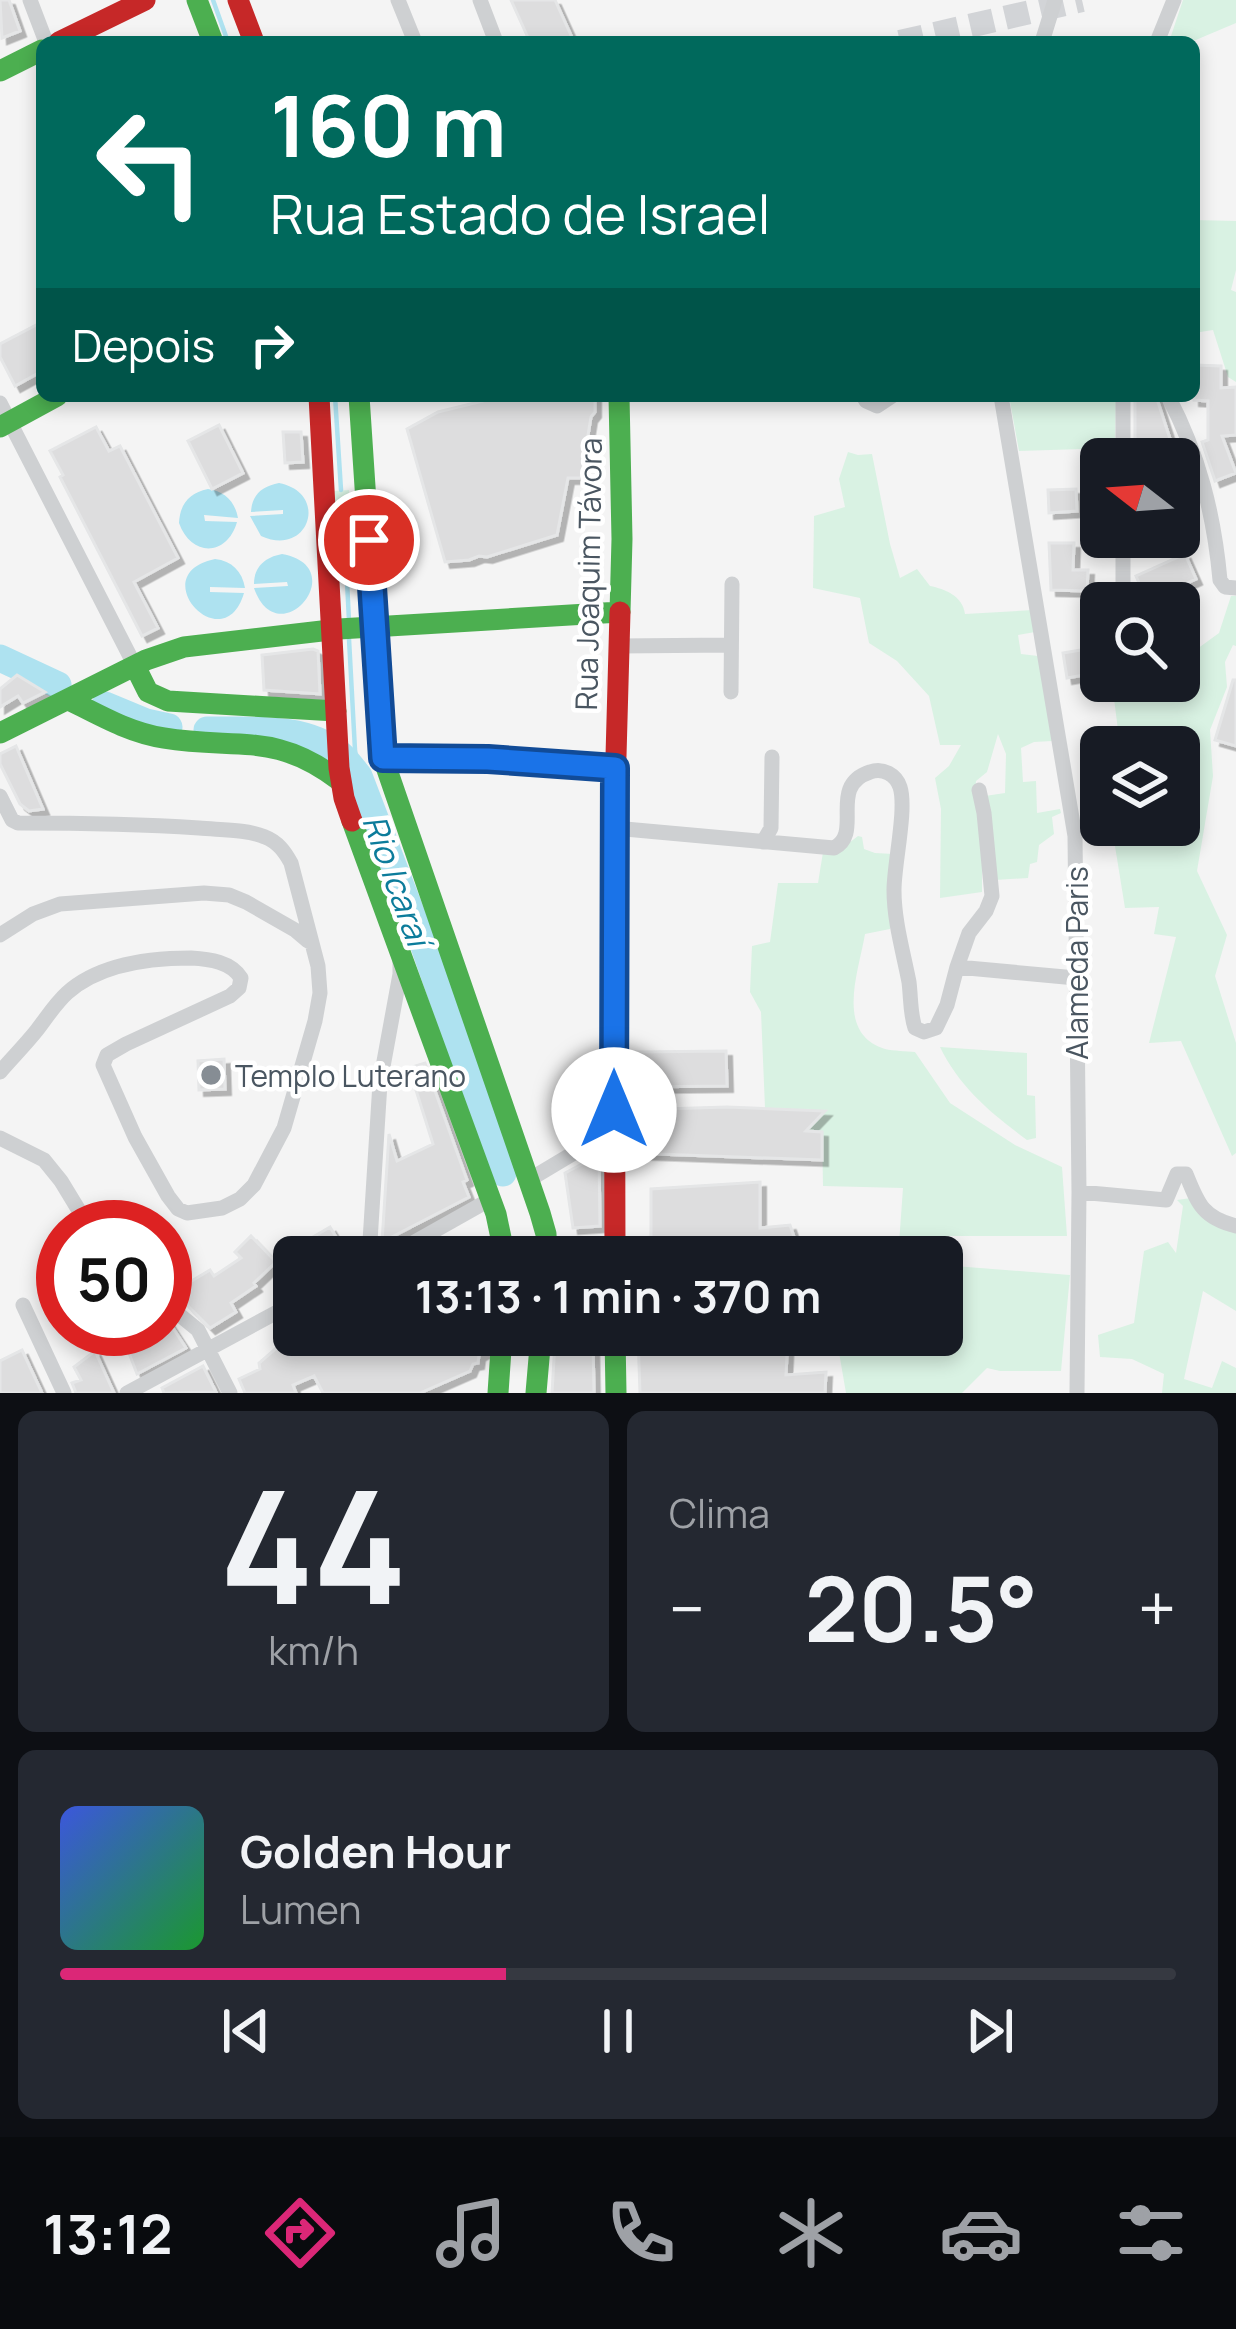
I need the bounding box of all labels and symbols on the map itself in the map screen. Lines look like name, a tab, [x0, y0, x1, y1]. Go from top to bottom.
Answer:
street label: Rua Joaquim Távora	[565, 437, 611, 711]
north arrow	[1080, 438, 1200, 558]
pin	[318, 489, 420, 591]
water label: Rio Icaraí	[353, 808, 444, 958]
street label: Alameda Paris	[1056, 866, 1097, 1060]
position arrow	[551, 1047, 677, 1173]
place label: Templo Luterano	[235, 1055, 466, 1096]
marker: Templo Luterano	[198, 1062, 224, 1088]
speed limit sign: 50	[36, 1200, 192, 1356]

